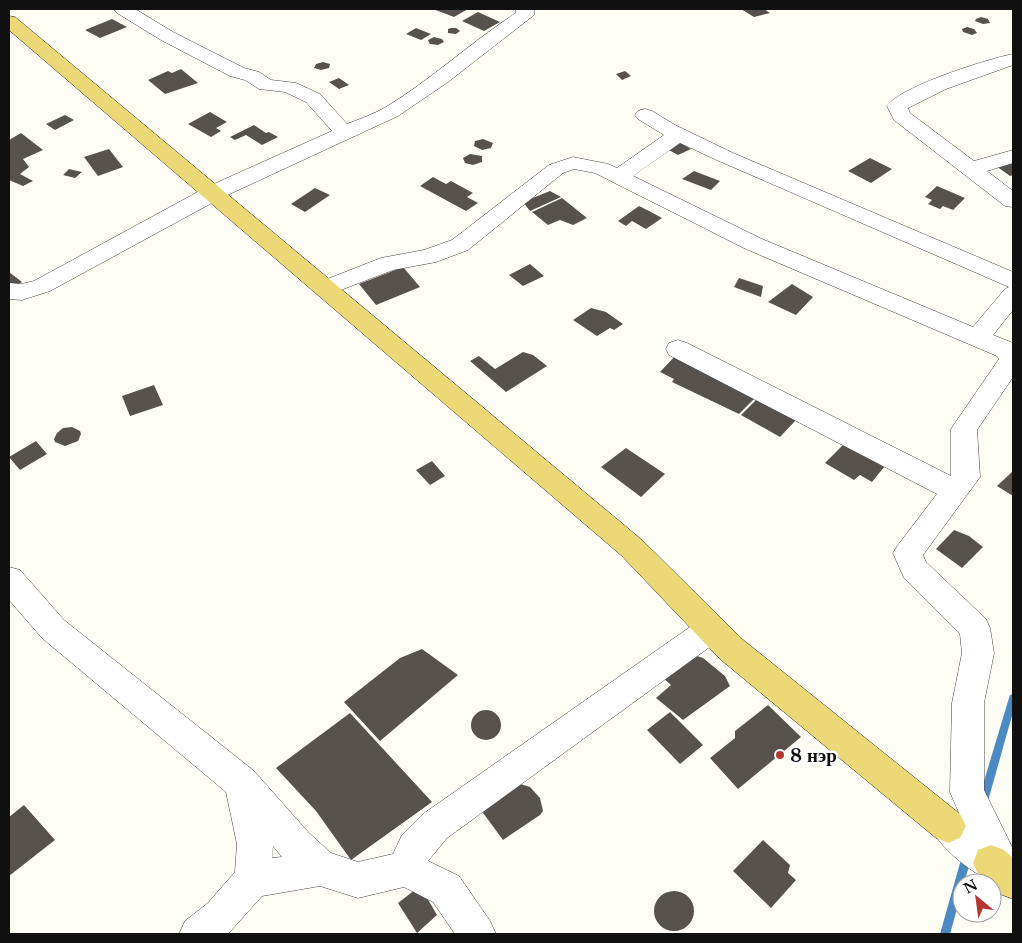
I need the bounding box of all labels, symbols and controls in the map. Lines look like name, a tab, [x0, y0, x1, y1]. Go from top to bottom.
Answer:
place label: 8 нэр	[790, 744, 837, 767]
marker: 8 нэр	[774, 749, 786, 761]
north arrow	[952, 873, 1002, 923]
text: N	[961, 876, 981, 898]

